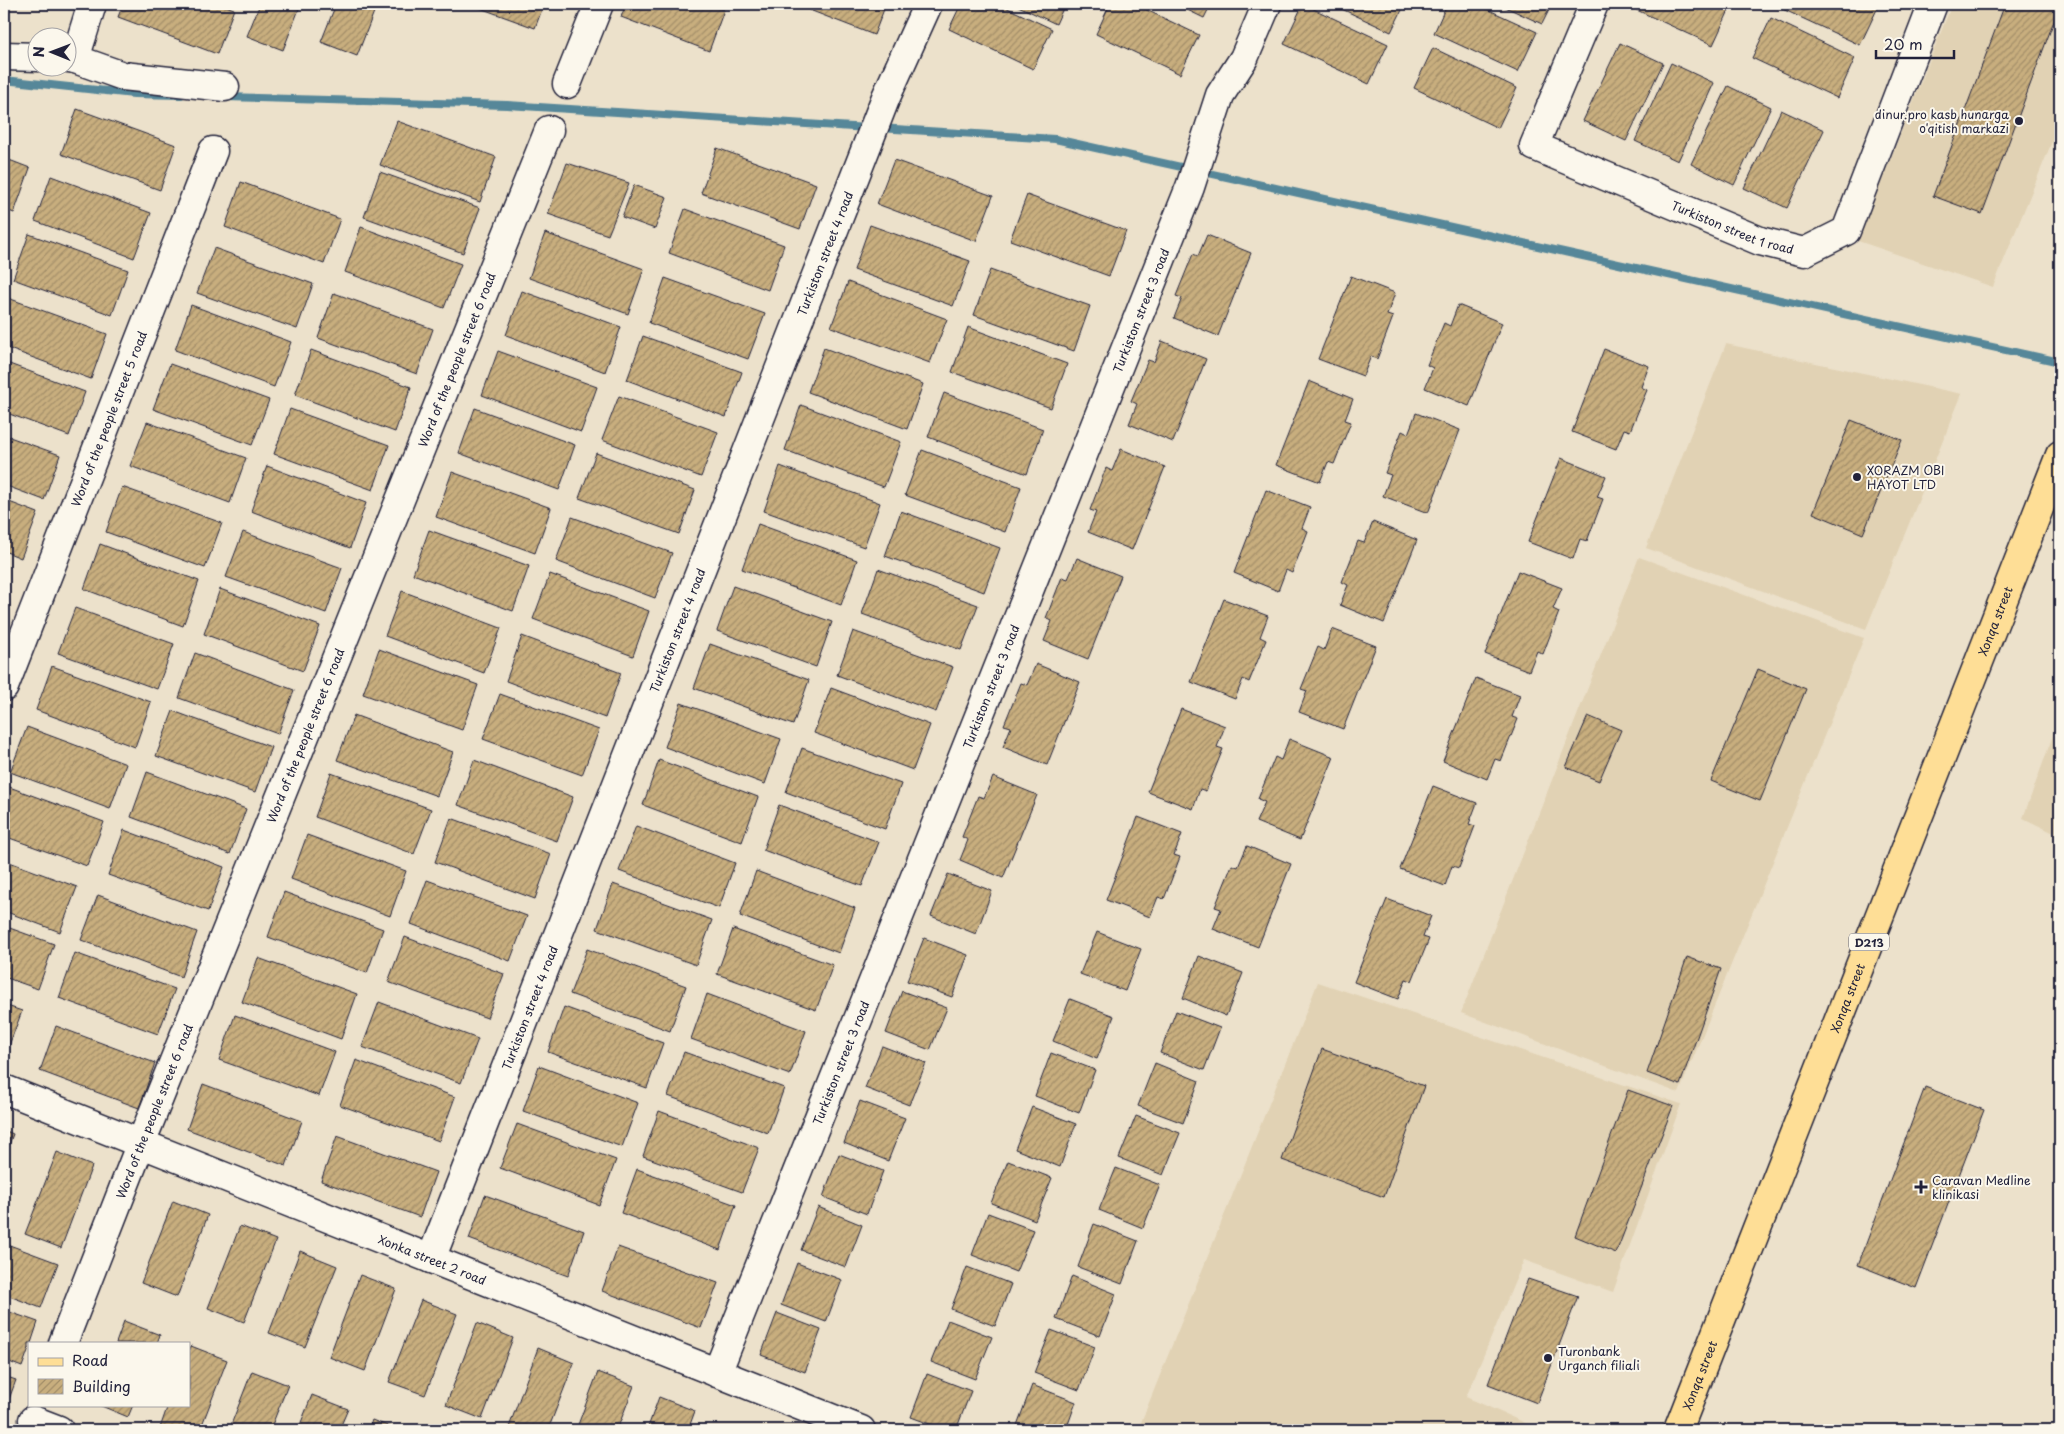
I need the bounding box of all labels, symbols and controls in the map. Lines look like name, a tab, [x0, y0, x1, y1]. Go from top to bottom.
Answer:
north arrow	[28, 28, 78, 78]
scale bar	[1876, 28, 1954, 60]
text: 20 m	[1884, 32, 1923, 55]
text: N	[28, 46, 49, 57]
place label: dinur.pro kasb hunarga o'qitish markazi	[1875, 105, 2009, 137]
marker: dinur.pro kasb hunarga o'qitish markazi	[2013, 115, 2025, 127]
street label: Turkiston street 4 road	[792, 189, 857, 318]
street label: Turkiston street 1 road	[1669, 196, 1796, 258]
street label: Turkiston street 3 road	[1108, 246, 1174, 375]
street label: Word of the people street 6 road	[413, 270, 500, 450]
street label: Word of the people street 5 road	[66, 328, 151, 509]
place label: XORAZM OBI HAYOT LTD	[1867, 461, 1944, 493]
marker: XORAZM OBI HAYOT LTD	[1851, 471, 1863, 483]
street label: Turkiston street 4 road	[645, 566, 710, 695]
street label: Xonqa street	[1973, 583, 2017, 658]
street label: Turkiston street 3 road	[958, 622, 1024, 751]
street label: Word of the people street 6 road	[262, 645, 348, 825]
road number: D213	[1849, 934, 1889, 950]
street label: Turkiston street 4 road	[497, 943, 562, 1072]
street label: Xonqa street	[1826, 961, 1869, 1035]
street label: Turkiston street 3 road	[808, 998, 874, 1128]
street label: Word of the people street 6 road	[111, 1021, 197, 1201]
place label: Caravan Medline klinikasi	[1932, 1171, 2031, 1203]
marker: Caravan Medline klinikasi	[1914, 1180, 1928, 1194]
street label: Xonka street 2 road	[376, 1230, 489, 1289]
street label: Xonqa street	[1678, 1338, 1721, 1412]
legend	[28, 1342, 190, 1406]
place label: Turonbank Urganch filiali	[1558, 1342, 1640, 1374]
text: Road	[72, 1348, 108, 1371]
marker: Turonbank Urganch filiali	[1542, 1352, 1554, 1364]
text: Building	[72, 1374, 131, 1397]

